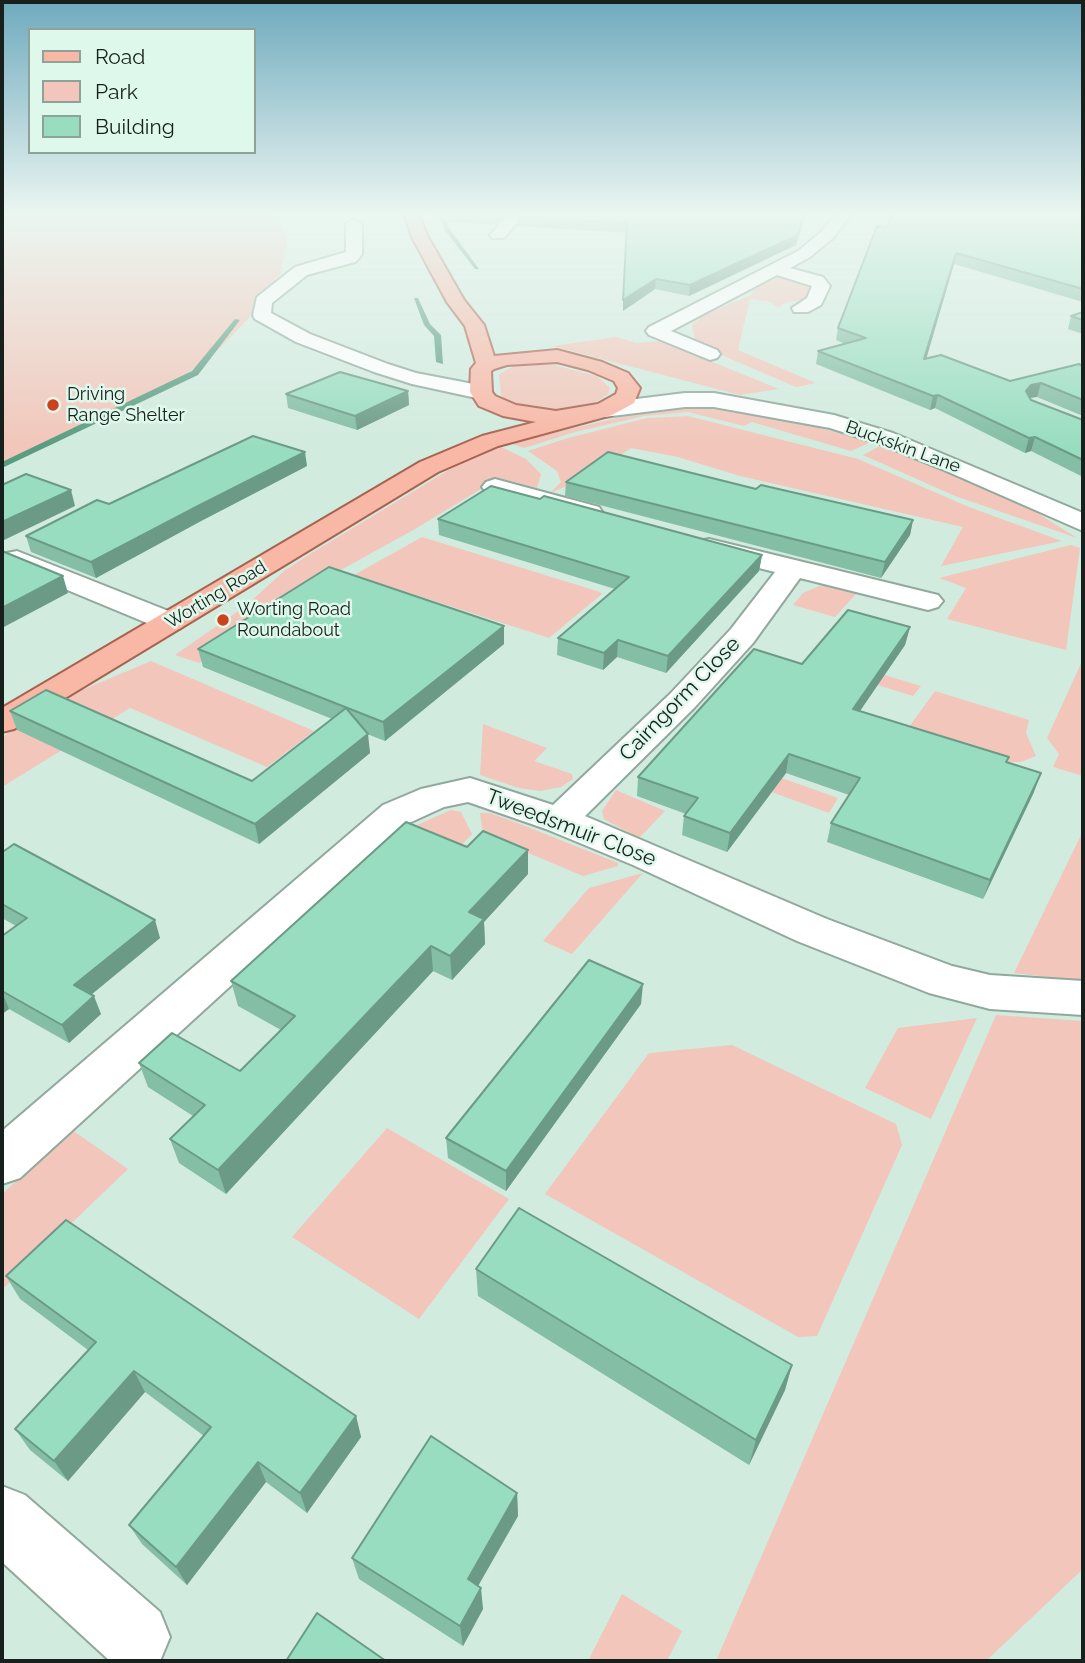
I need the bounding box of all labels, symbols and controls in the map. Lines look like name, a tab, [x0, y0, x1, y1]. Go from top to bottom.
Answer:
legend	[28, 28, 256, 154]
text: Road	[95, 44, 145, 69]
text: Park	[95, 79, 138, 104]
text: Building	[95, 114, 175, 139]
place label: Driving Range Shelter	[67, 384, 185, 426]
marker: Driving Range Shelter	[45, 397, 61, 413]
street label: Buckskin Lane	[843, 416, 963, 478]
street label: Worting Road	[162, 556, 270, 634]
place label: Worting Road Roundabout	[237, 599, 351, 642]
marker: Worting Road Roundabout	[215, 612, 231, 628]
street label: Cairngorm Close	[614, 632, 746, 766]
street label: Tweedsmuir Close	[483, 784, 659, 872]

